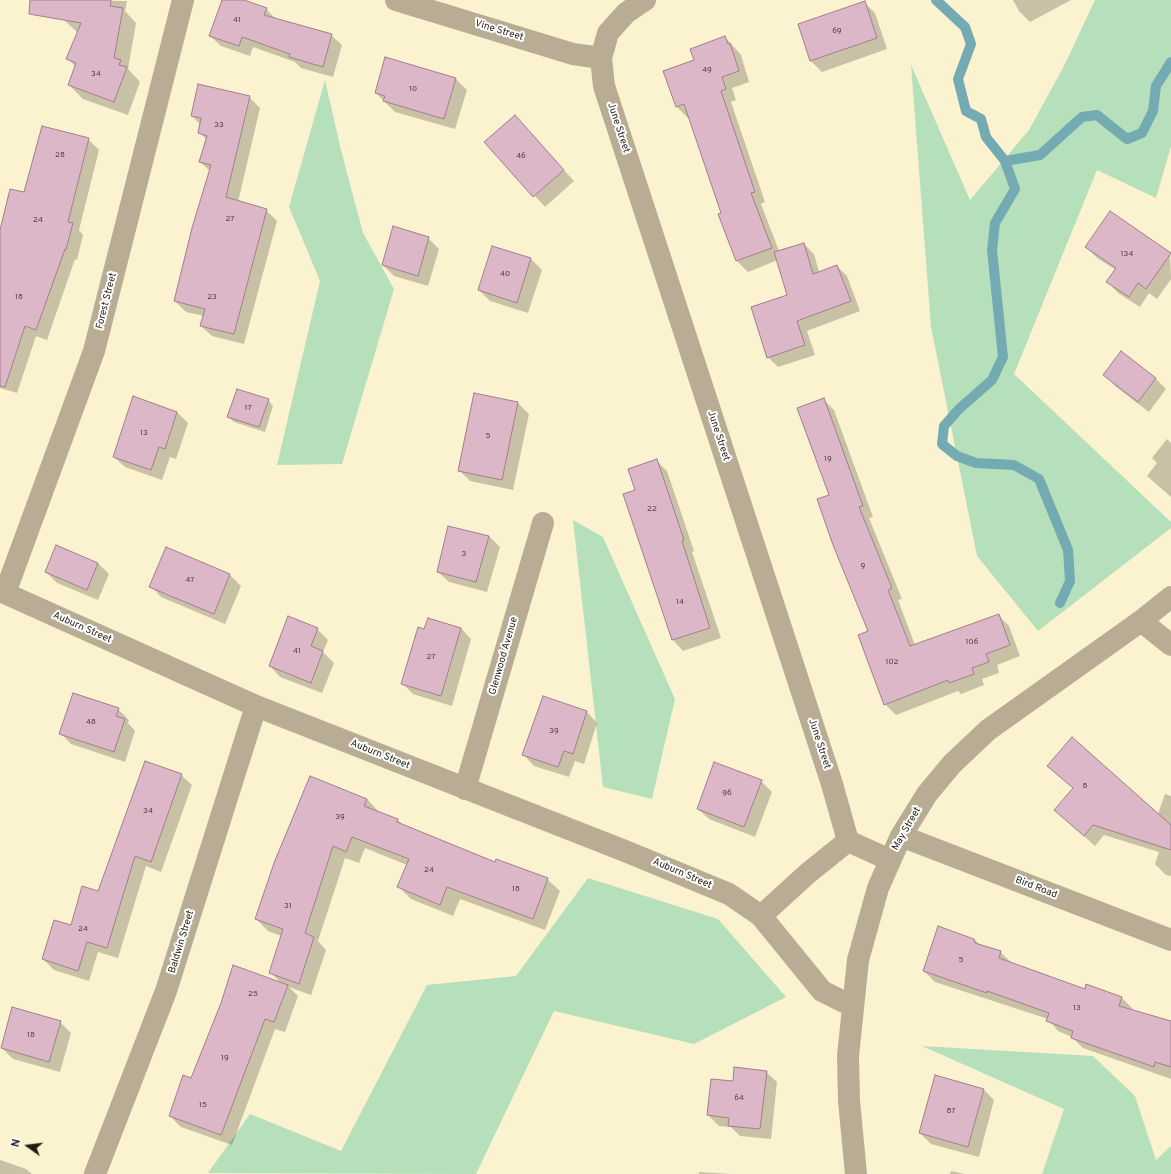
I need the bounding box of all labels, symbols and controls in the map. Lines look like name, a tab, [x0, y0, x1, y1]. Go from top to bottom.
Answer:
house number: 41	[233, 15, 241, 25]
street label: Vine Street	[473, 18, 525, 44]
house number: 69	[832, 26, 842, 36]
house number: 49	[702, 65, 712, 75]
house number: 34	[91, 69, 101, 79]
house number: 10	[409, 84, 417, 94]
street label: June Street	[604, 101, 632, 155]
house number: 33	[214, 120, 224, 130]
house number: 28	[55, 150, 65, 160]
house number: 46	[516, 151, 526, 161]
house number: 27	[226, 214, 234, 224]
house number: 24	[33, 215, 43, 225]
house number: 134	[1121, 249, 1133, 259]
house number: 40	[500, 269, 510, 279]
street label: Forest Street	[94, 272, 120, 330]
house number: 18	[15, 292, 23, 302]
house number: 23	[207, 292, 217, 302]
house number: 17	[244, 403, 252, 413]
street label: June Street	[704, 409, 732, 463]
house number: 13	[140, 428, 148, 438]
house number: 5	[486, 431, 490, 441]
house number: 19	[824, 454, 832, 464]
house number: 22	[647, 504, 657, 514]
house number: 3	[462, 549, 466, 559]
house number: 9	[861, 561, 865, 571]
house number: 47	[185, 575, 195, 585]
house number: 14	[676, 597, 684, 607]
street label: Auburn Street	[51, 610, 113, 646]
street label: Glenwood Avenue	[487, 616, 521, 696]
house number: 106	[966, 637, 978, 647]
house number: 41	[293, 646, 301, 656]
house number: 27	[427, 652, 435, 662]
house number: 102	[885, 657, 899, 667]
house number: 48	[86, 717, 96, 727]
street label: June Street	[805, 717, 833, 771]
house number: 39	[549, 726, 559, 736]
street label: Auburn Street	[349, 738, 411, 772]
house number: 8	[1083, 781, 1087, 791]
house number: 96	[722, 788, 732, 798]
street label: May Street	[890, 805, 924, 853]
house number: 34	[143, 806, 153, 816]
house number: 39	[335, 812, 345, 822]
street label: Auburn Street	[651, 856, 713, 892]
house number: 24	[424, 865, 434, 875]
street label: Bird Road	[1013, 875, 1059, 901]
house number: 18	[512, 884, 520, 894]
house number: 31	[284, 901, 292, 911]
street label: Baldwin Street	[167, 909, 197, 975]
house number: 24	[78, 924, 88, 934]
house number: 5	[959, 955, 963, 965]
house number: 25	[248, 989, 258, 999]
house number: 13	[1073, 1003, 1081, 1013]
house number: 18	[27, 1030, 35, 1040]
house number: 19	[221, 1053, 229, 1063]
house number: 64	[734, 1093, 744, 1103]
house number: 15	[199, 1100, 207, 1110]
house number: 87	[947, 1106, 955, 1116]
north arrow	[8, 1126, 48, 1166]
text: N	[9, 1138, 24, 1149]

